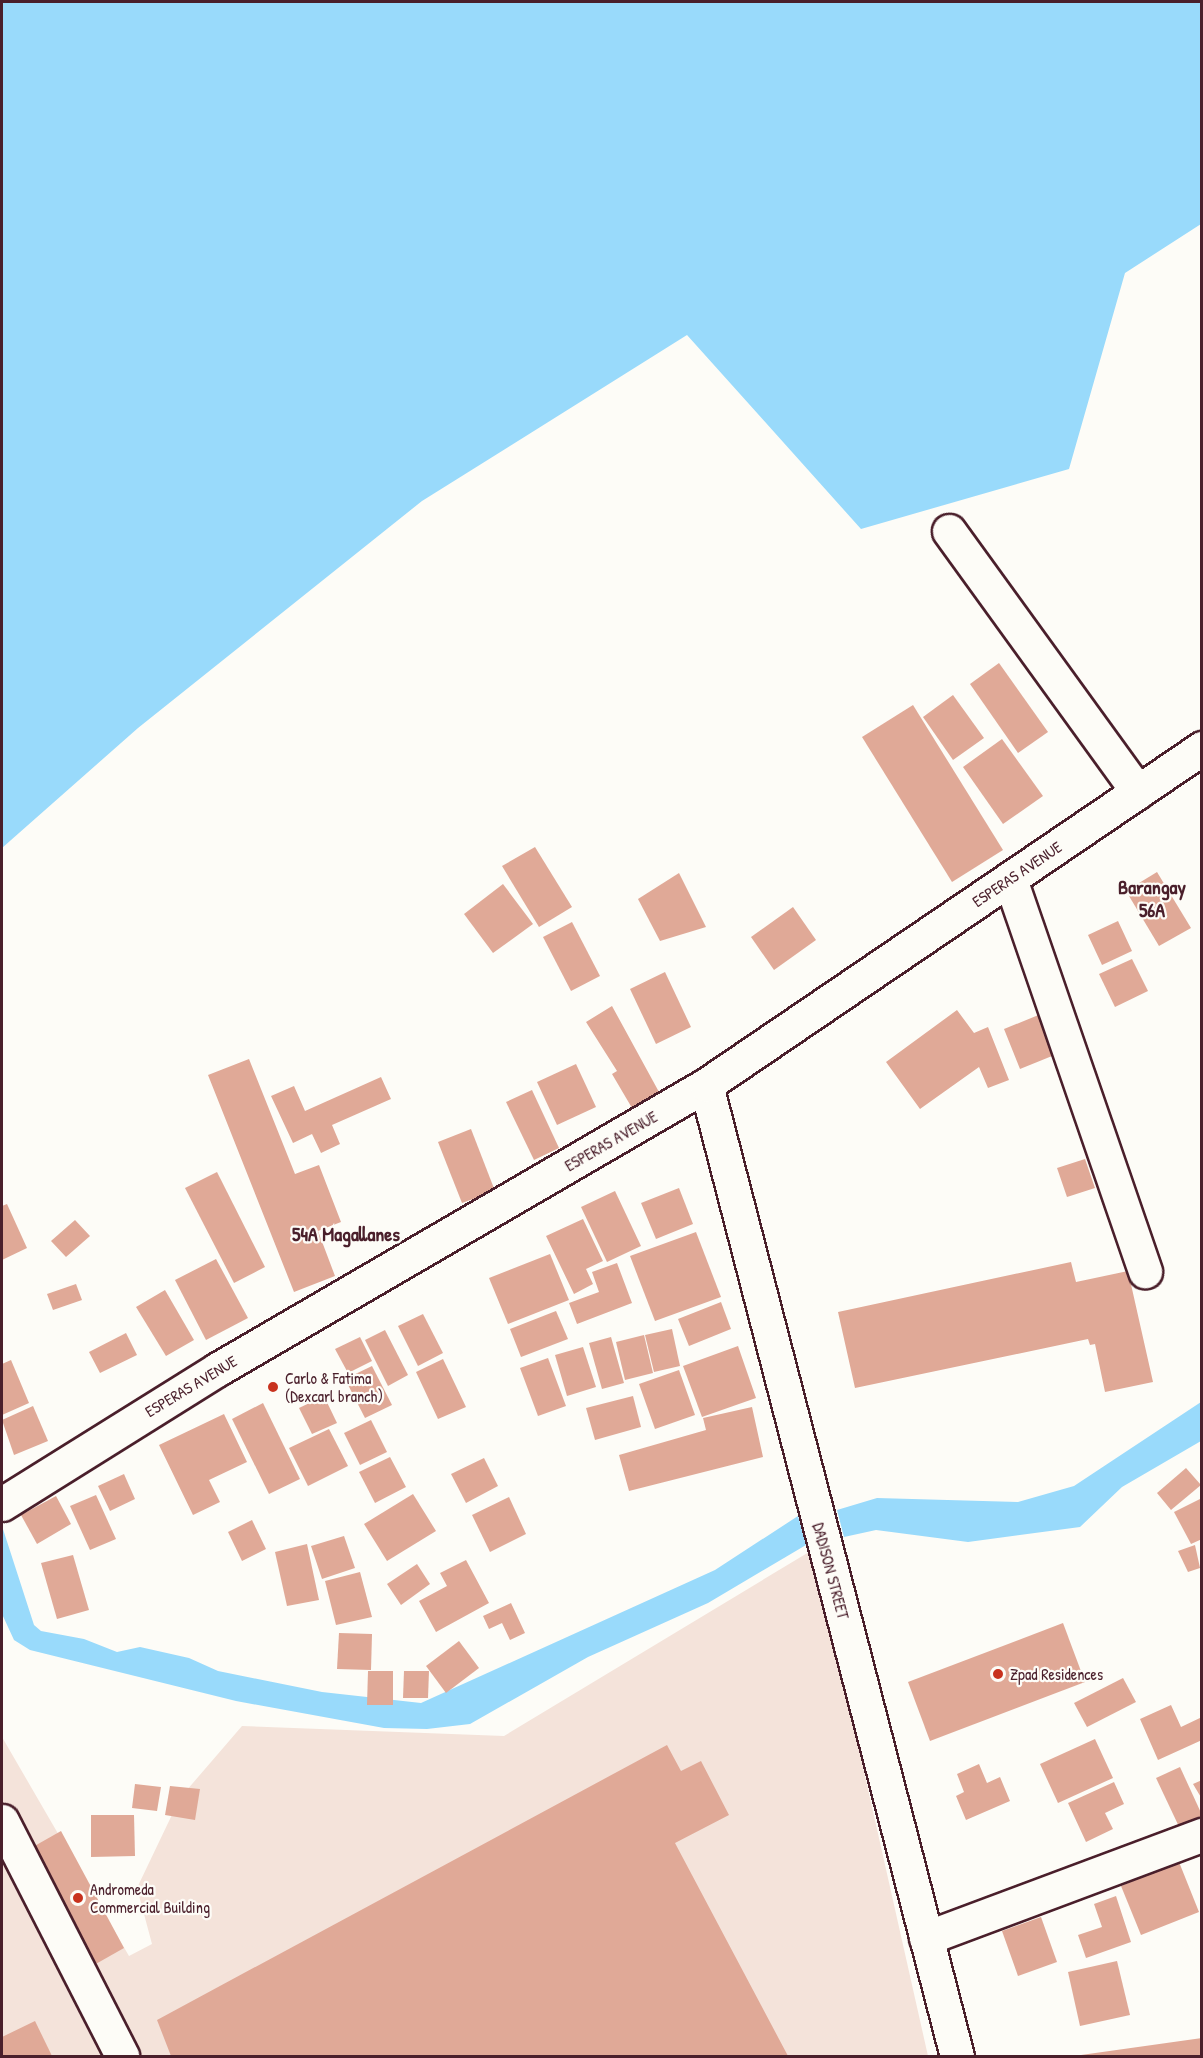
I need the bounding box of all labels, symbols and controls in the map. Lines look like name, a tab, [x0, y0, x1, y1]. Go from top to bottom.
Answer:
street label: ESPERAS AVENUE	[969, 837, 1065, 911]
district label: Barangay 56A	[1118, 874, 1186, 921]
street label: ESPERAS AVENUE	[561, 1107, 661, 1175]
district label: 54A Magallanes	[292, 1221, 400, 1245]
street label: ESPERAS AVENUE	[142, 1351, 240, 1421]
place label: Carlo & Fatima (Dexcarl branch)	[285, 1368, 383, 1406]
marker: Carlo & Fatima (Dexcarl branch)	[266, 1380, 280, 1394]
street label: DADISON STREET	[809, 1521, 853, 1621]
place label: Zpad Residences	[1010, 1664, 1103, 1684]
marker: Zpad Residences	[991, 1667, 1005, 1681]
place label: Andromeda Commercial Building	[90, 1879, 210, 1917]
marker: Andromeda Commercial Building	[71, 1891, 85, 1905]

